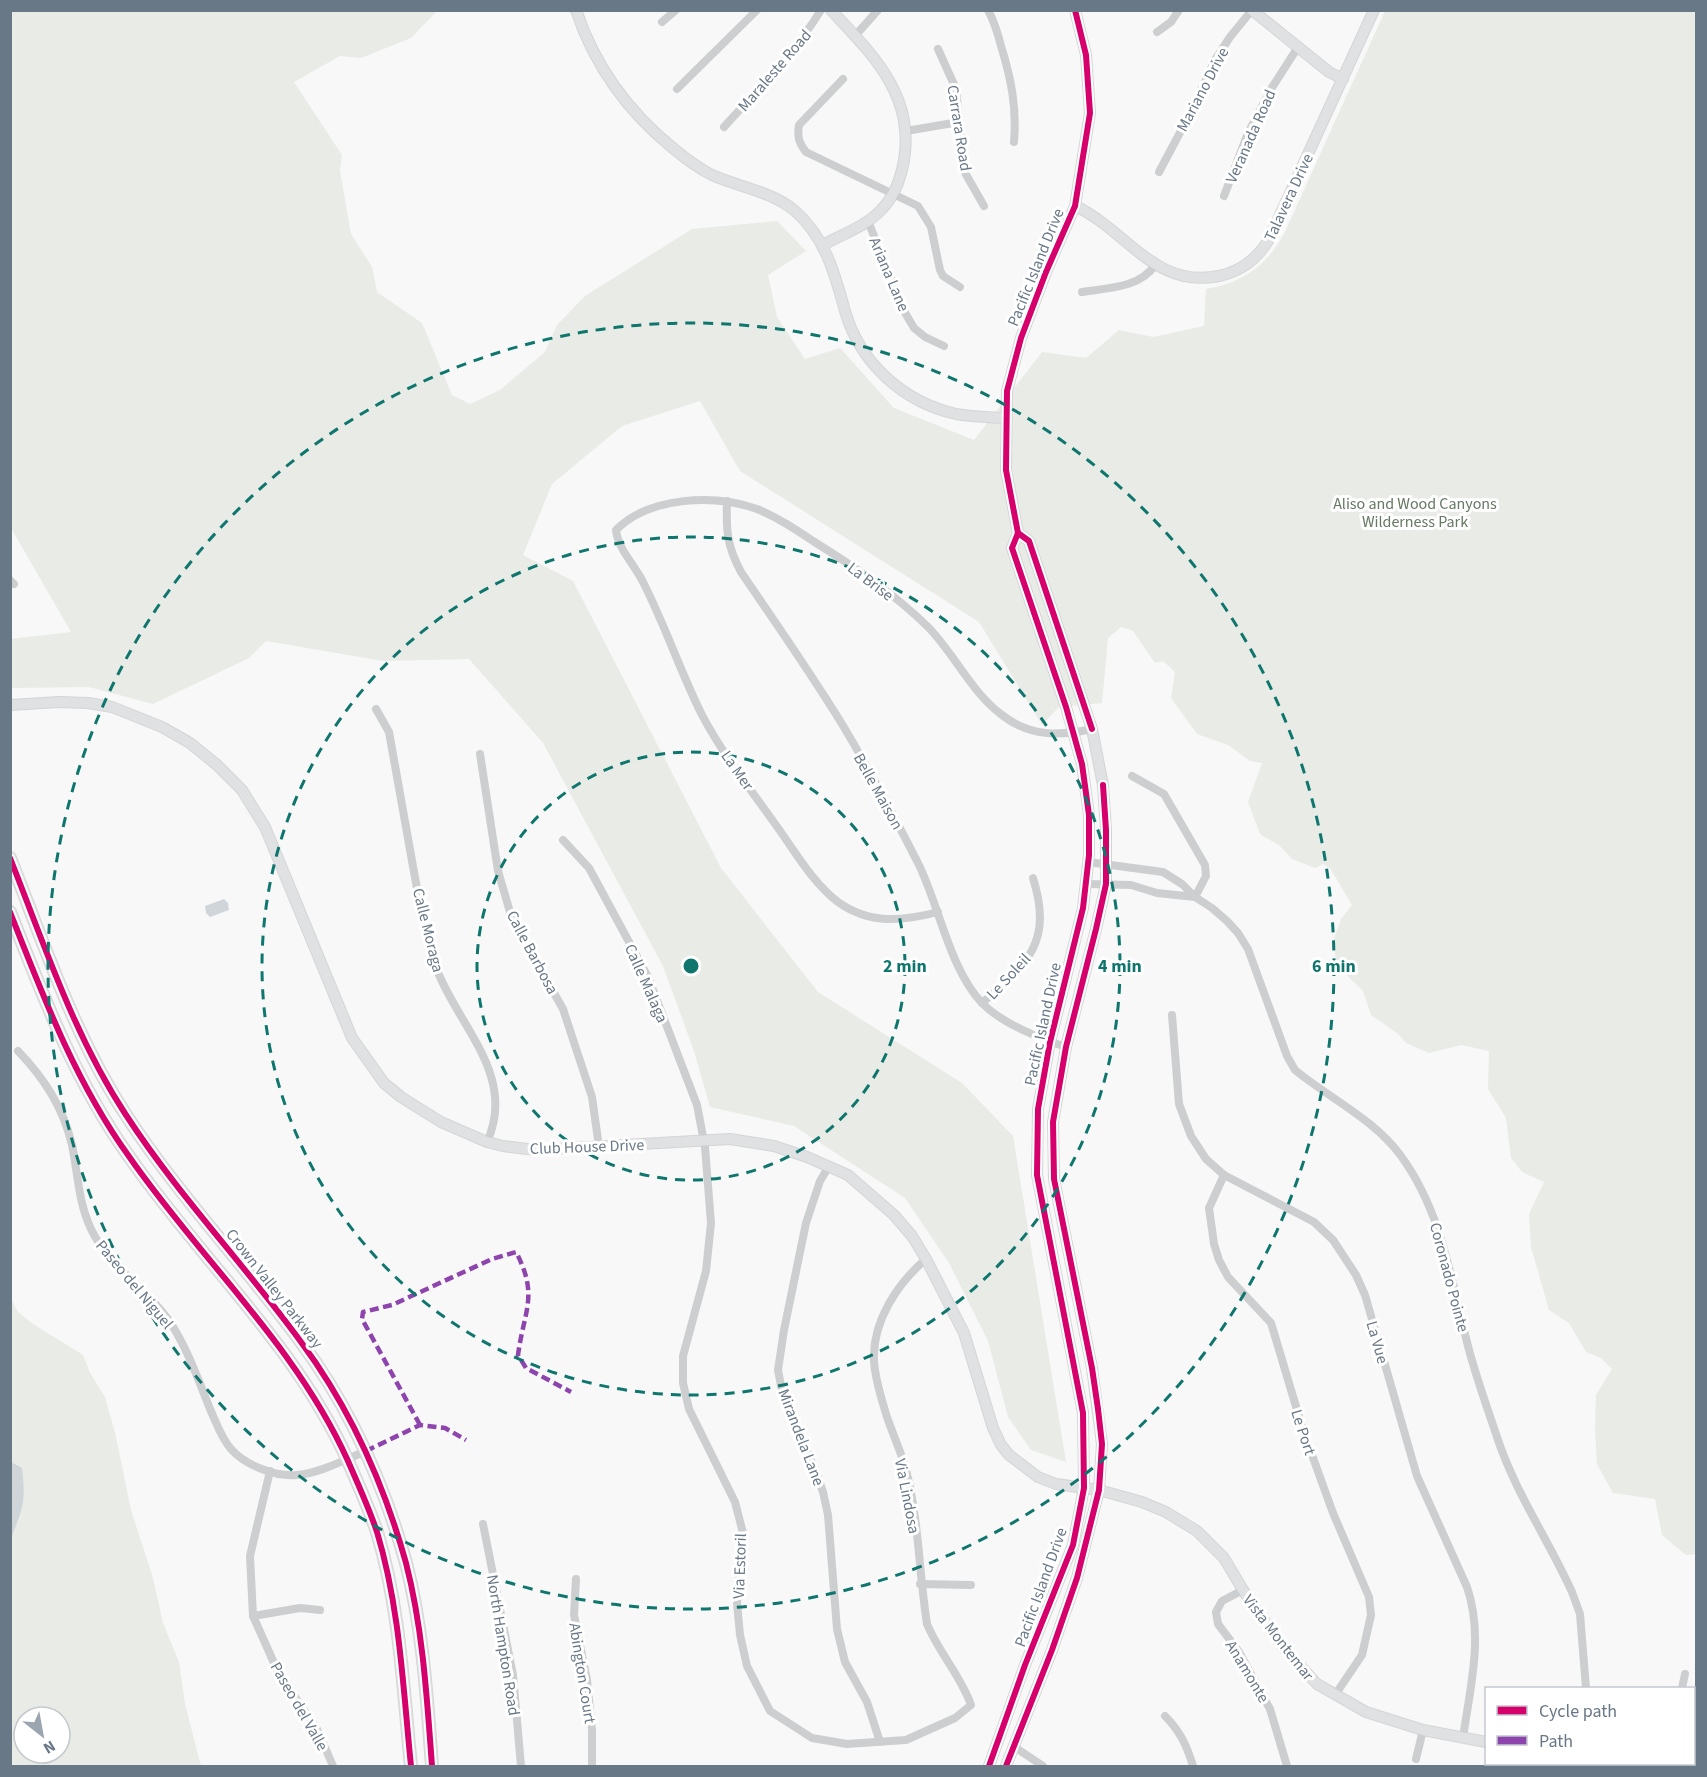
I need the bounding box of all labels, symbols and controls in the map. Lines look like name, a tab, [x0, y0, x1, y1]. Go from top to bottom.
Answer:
street label: Maraleste Road	[733, 25, 817, 116]
street label: Mariano Drive	[1171, 43, 1234, 135]
street label: Carrara Road	[941, 84, 977, 173]
street label: Veranada Road	[1220, 86, 1281, 187]
street label: Talavera Drive	[1259, 150, 1319, 245]
street label: Pacific Island Drive	[1002, 205, 1070, 330]
street label: Ariana Lane	[864, 234, 915, 315]
park label: Aliso and Wood Canyons Wilderness Park	[1333, 493, 1497, 533]
street label: La Brise	[843, 557, 898, 606]
street label: La Mer	[716, 746, 759, 795]
street label: Belle Maison	[848, 749, 908, 834]
street label: Calle Moraga	[407, 886, 449, 975]
street label: Calle Barbosa	[501, 907, 563, 998]
street label: Calle Malaga	[619, 940, 673, 1026]
street label: Le Soleil	[982, 949, 1036, 1005]
text: 2 min	[883, 954, 927, 979]
text: 4 min	[1098, 954, 1142, 979]
text: 6 min	[1312, 954, 1356, 979]
centre of rings	[681, 956, 701, 976]
street label: Pacific Island Drive	[1019, 961, 1067, 1088]
street label: Club House Drive	[530, 1134, 645, 1160]
street label: Coronado Pointe	[1424, 1220, 1474, 1335]
street label: Crown Valley Parkway	[221, 1224, 328, 1353]
street label: Paseo del Niguel	[90, 1235, 178, 1334]
street label: La Vue	[1360, 1318, 1394, 1366]
street label: Mirandela Lane	[772, 1386, 830, 1489]
street label: Le Port	[1285, 1407, 1321, 1459]
street label: Via Lindosa	[889, 1457, 925, 1536]
street label: Pacific Island Drive	[1009, 1525, 1073, 1650]
street label: Via Estoril	[728, 1533, 752, 1599]
street label: North Hampton Road	[481, 1573, 525, 1717]
street label: Vista Montemar	[1238, 1590, 1319, 1686]
street label: Abington Court	[563, 1621, 601, 1726]
street label: Anamonte	[1220, 1636, 1274, 1707]
street label: Paseo del Valle	[265, 1658, 333, 1755]
legend	[1485, 1687, 1695, 1765]
text: Cycle path	[1539, 1699, 1617, 1724]
north arrow	[12, 1705, 72, 1765]
text: Path	[1539, 1729, 1573, 1754]
text: N	[39, 1735, 59, 1759]

